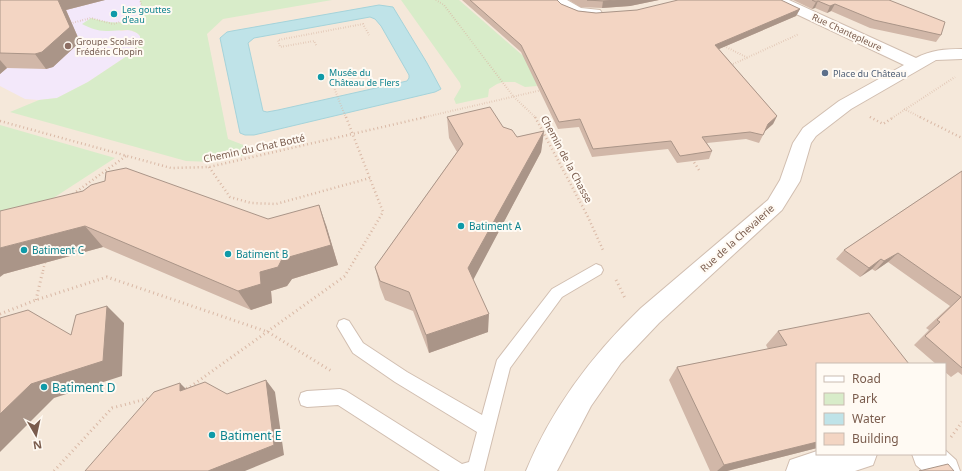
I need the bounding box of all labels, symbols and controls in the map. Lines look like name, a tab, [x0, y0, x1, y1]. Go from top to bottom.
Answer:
place label: Les gouttes d'eau	[122, 3, 171, 26]
marker: Les gouttes d'eau	[109, 9, 119, 19]
street label: Rue Chantepleure	[810, 10, 884, 54]
place label: Groupe Scolaire Frédéric Chopin	[76, 35, 143, 58]
marker: Groupe Scolaire Frédéric Chopin	[63, 41, 73, 51]
place label: Musée du Château de Flers	[329, 66, 400, 89]
place label: Place du Château	[833, 67, 906, 80]
marker: Place du Château	[820, 68, 830, 78]
marker: Musée du Château de Flers	[316, 72, 326, 82]
street label: Chemin de la Chasse	[538, 113, 596, 206]
street label: Chemin du Chat Botté	[202, 130, 306, 166]
street label: Rue de la Chevalerie	[697, 201, 777, 275]
place label: Batiment A	[469, 219, 522, 233]
marker: Batiment A	[456, 221, 466, 231]
place label: Batiment C	[32, 243, 85, 257]
marker: Batiment C	[19, 245, 29, 255]
place label: Batiment B	[236, 247, 288, 261]
marker: Batiment B	[223, 249, 233, 259]
legend	[816, 363, 946, 455]
text: Road	[852, 370, 881, 387]
place label: Batiment D	[52, 379, 116, 396]
marker: Batiment D	[39, 382, 49, 392]
text: Park	[852, 390, 878, 407]
text: Water	[852, 410, 886, 427]
north arrow	[16, 415, 56, 455]
place label: Batiment E	[220, 427, 282, 444]
marker: Batiment E	[207, 430, 217, 440]
text: Building	[852, 430, 899, 447]
text: N	[32, 437, 43, 453]

